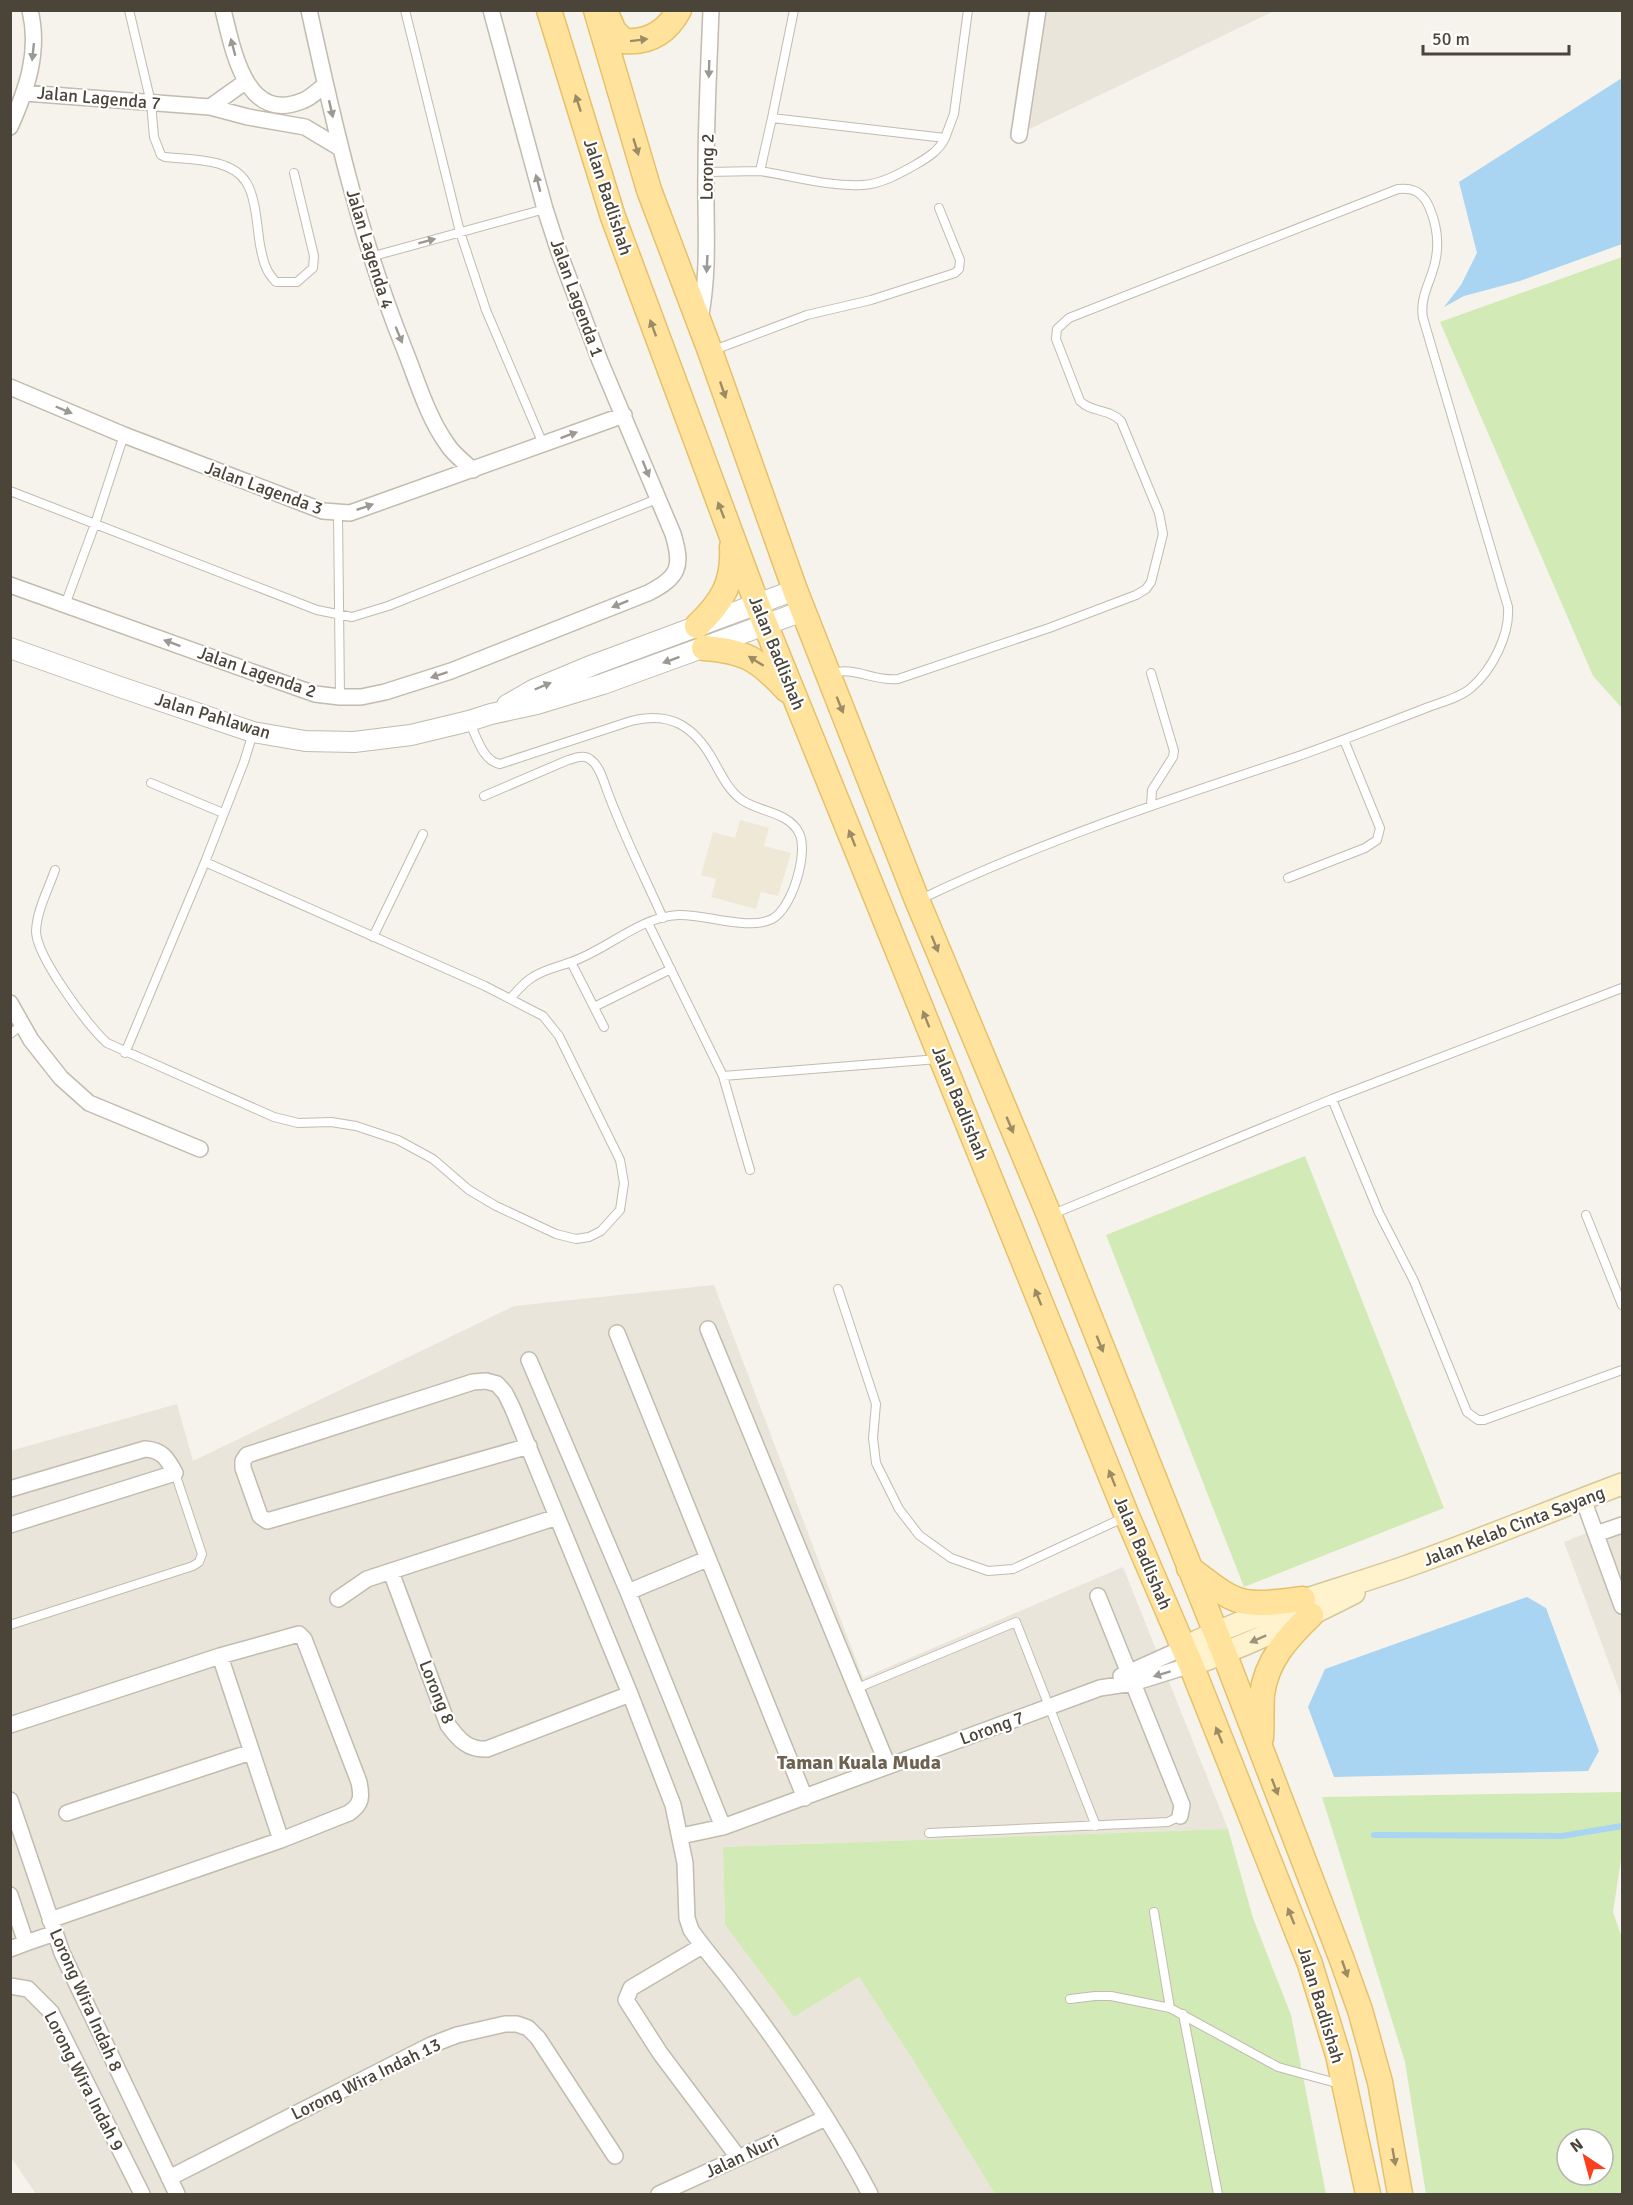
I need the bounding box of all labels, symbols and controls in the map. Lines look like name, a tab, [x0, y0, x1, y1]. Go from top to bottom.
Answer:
scale bar	[1423, 18, 1568, 56]
text: 50 m	[1432, 28, 1470, 50]
one-way arrow	[630, 36, 649, 45]
one-way arrow	[228, 37, 237, 55]
one-way arrow	[28, 42, 38, 61]
one-way arrow	[705, 59, 714, 78]
street label: Jalan Lagenda 7	[36, 82, 162, 114]
one-way arrow	[573, 94, 583, 112]
one-way arrow	[326, 99, 336, 118]
street label: Lorong 2	[695, 133, 719, 201]
street label: Jalan Badlishah	[579, 136, 637, 258]
one-way arrow	[632, 138, 641, 156]
one-way arrow	[533, 174, 543, 192]
street label: Jalan Lagenda 4	[341, 187, 399, 312]
one-way arrow	[418, 236, 436, 245]
street label: Jalan Lagenda 1	[545, 236, 609, 360]
one-way arrow	[702, 254, 711, 273]
one-way arrow	[647, 318, 657, 336]
one-way arrow	[394, 327, 404, 345]
one-way arrow	[719, 381, 729, 399]
one-way arrow	[56, 405, 74, 415]
one-way arrow	[560, 429, 578, 439]
street label: Jalan Lagenda 3	[202, 456, 326, 520]
one-way arrow	[641, 460, 651, 478]
one-way arrow	[716, 501, 726, 519]
one-way arrow	[356, 502, 374, 512]
street label: Jalan Badlishah	[744, 593, 810, 713]
one-way arrow	[611, 600, 629, 609]
one-way arrow	[162, 638, 180, 648]
street label: Jalan Lagenda 2	[195, 641, 319, 703]
one-way arrow	[662, 655, 680, 665]
one-way arrow	[748, 656, 764, 667]
one-way arrow	[430, 671, 448, 680]
one-way arrow	[534, 681, 552, 690]
street label: Jalan Pahlawan	[153, 688, 273, 744]
one-way arrow	[835, 696, 845, 714]
one-way arrow	[847, 829, 857, 847]
one-way arrow	[930, 936, 940, 954]
one-way arrow	[921, 1010, 930, 1028]
street label: Jalan Badlishah	[927, 1043, 993, 1163]
one-way arrow	[1005, 1116, 1015, 1134]
one-way arrow	[1033, 1288, 1042, 1306]
one-way arrow	[1096, 1335, 1105, 1353]
one-way arrow	[1106, 1469, 1116, 1487]
street label: Jalan Kelab Cinta Sayang	[1420, 1481, 1608, 1571]
street label: Jalan Badlishah	[1109, 1493, 1177, 1613]
one-way arrow	[1250, 1634, 1267, 1643]
street label: Lorong 8	[414, 1657, 460, 1727]
one-way arrow	[1153, 1670, 1171, 1679]
street label: Lorong 7	[957, 1706, 1027, 1750]
one-way arrow	[1214, 1726, 1223, 1744]
district label: Taman Kuala Muda	[777, 1750, 941, 1775]
one-way arrow	[1270, 1778, 1280, 1796]
one-way arrow	[1286, 1907, 1295, 1925]
street label: Lorong Wira Indah 8	[45, 1925, 127, 2075]
street label: Jalan Badlishah	[1293, 1944, 1349, 2066]
one-way arrow	[1341, 1960, 1351, 1978]
street label: Lorong Wira Indah 9	[39, 2007, 129, 2155]
street label: Lorong Wira Indah 13	[287, 2033, 445, 2125]
north arrow	[1555, 2127, 1615, 2187]
street label: Jalan Nuri	[702, 2129, 782, 2183]
text: N	[1566, 2134, 1587, 2157]
one-way arrow	[1389, 2148, 1398, 2167]

